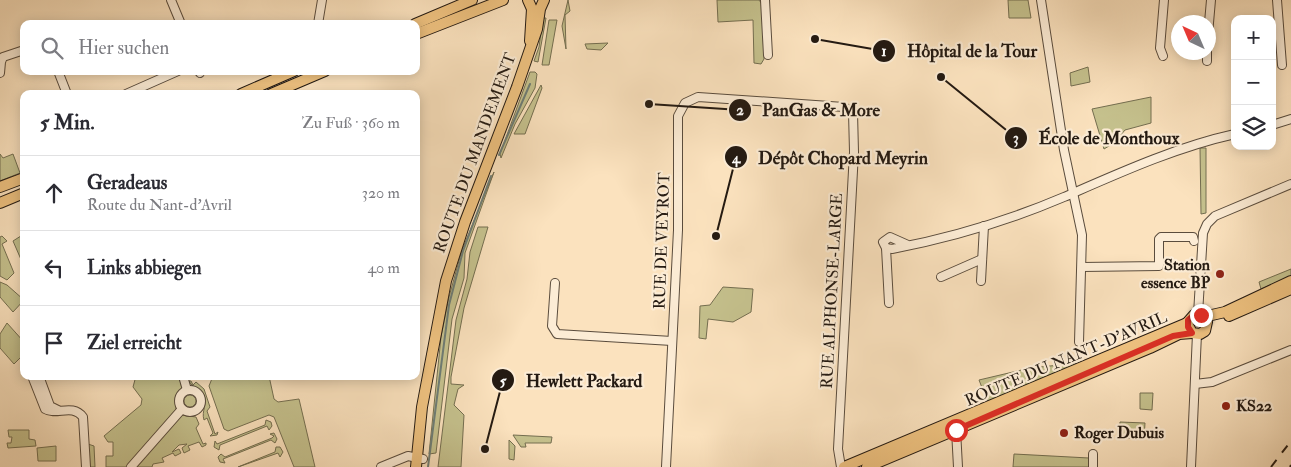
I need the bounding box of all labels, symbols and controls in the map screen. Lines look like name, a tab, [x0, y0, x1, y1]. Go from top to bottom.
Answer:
north arrow	[1171, 15, 1216, 60]
map controls	[1231, 15, 1276, 150]
button: +	[1231, 15, 1276, 60]
search box	[20, 20, 420, 75]
icon: search	[38, 34, 66, 62]
callout: Hôpital de la Tour	[872, 35, 1047, 68]
text: Hier suchen	[78, 36, 169, 60]
text: Hôpital de la Tour	[907, 40, 1037, 63]
text: 1	[881, 42, 887, 61]
street label: ROUTE DU MANDEMENT	[429, 50, 521, 256]
button: −	[1231, 60, 1276, 105]
callout: PanGas & More	[727, 93, 890, 126]
text: PanGas & More	[762, 99, 880, 122]
text: 2	[736, 101, 744, 120]
button: layers	[1231, 105, 1276, 150]
text: 5 Min.	[40, 109, 94, 136]
text: Zu Fuß · 360 m	[302, 113, 400, 133]
callout: École de Monthoux	[1004, 121, 1189, 154]
text: École de Monthoux	[1039, 126, 1180, 150]
text: 3	[1013, 129, 1019, 148]
callout: Dépôt Chopard Meyrin	[723, 141, 938, 174]
text: Dépôt Chopard Meyrin	[758, 147, 929, 170]
text: 4	[731, 149, 741, 168]
text: Geradeaus	[87, 171, 167, 195]
street label: RUE DE VEYROT	[650, 172, 674, 310]
icon: ahead	[40, 179, 68, 207]
text: 320 m	[362, 183, 400, 203]
street label: RUE ALPHONSE-LARGE	[817, 193, 847, 389]
text: Route du Nant-d'Avril	[87, 195, 232, 215]
icon: left	[40, 254, 68, 282]
place label: Station essence BP	[1141, 255, 1211, 293]
text: Links abbiegen	[87, 256, 201, 280]
text: 40 m	[367, 258, 400, 278]
marker: Station essence BP	[1214, 268, 1226, 280]
route end	[1190, 304, 1213, 327]
street label: ROUTE DU NANT-D'AVRIL	[962, 307, 1170, 411]
icon: arrive	[40, 329, 68, 357]
text: Ziel erreicht	[87, 331, 182, 355]
callout: Hewlett Packard	[490, 364, 652, 397]
text: Hewlett Packard	[526, 370, 642, 393]
text: 5	[500, 372, 507, 391]
place label: KS22	[1236, 396, 1272, 416]
marker: KS22	[1220, 400, 1232, 412]
route start	[945, 419, 968, 442]
place label: Roger Dubuis	[1074, 423, 1164, 444]
marker: Roger Dubuis	[1058, 427, 1070, 439]

